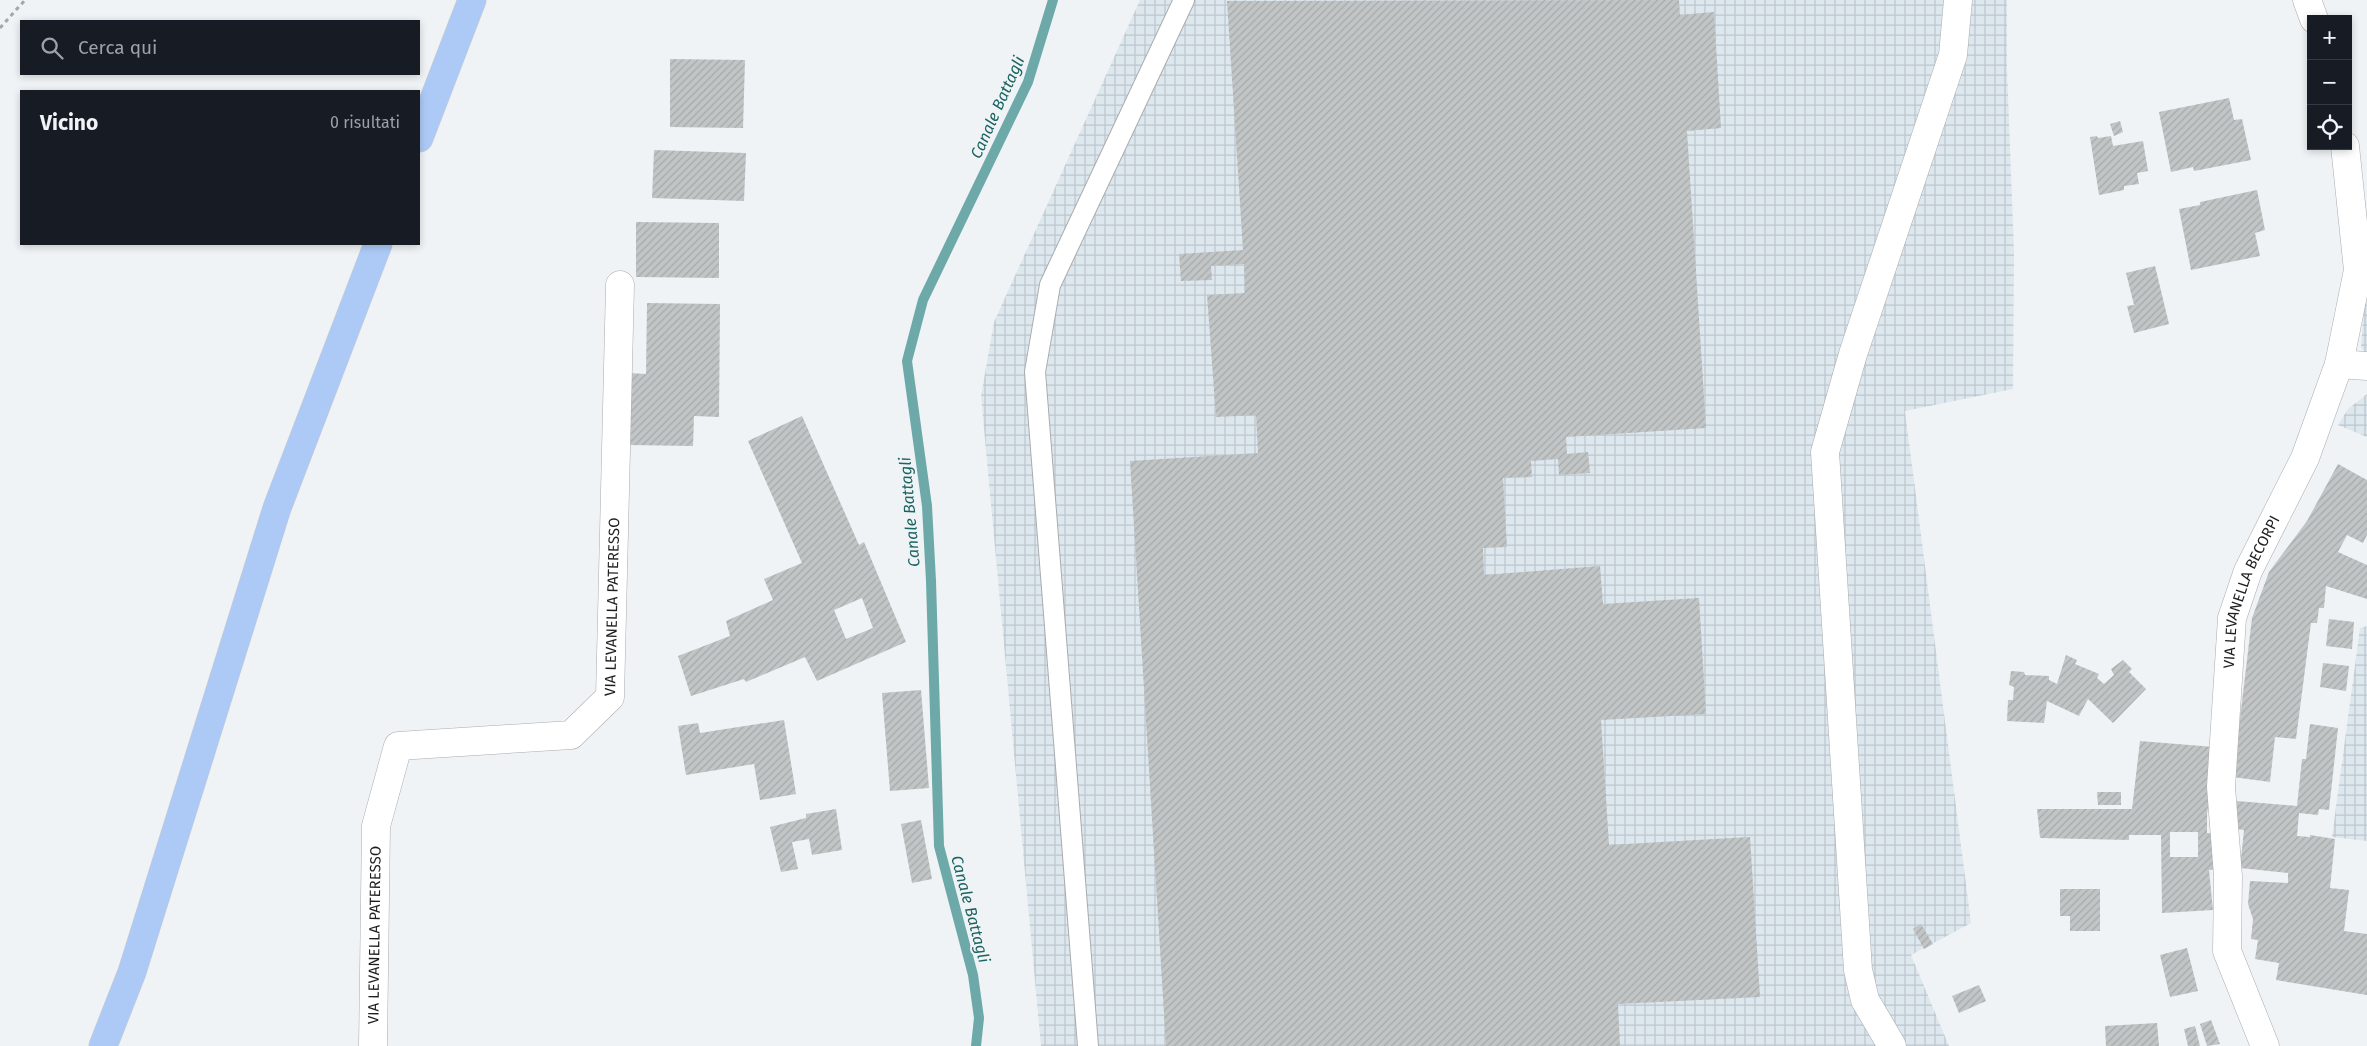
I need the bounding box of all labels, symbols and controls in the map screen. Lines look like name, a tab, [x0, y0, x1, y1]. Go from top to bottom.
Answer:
map controls	[2307, 15, 2352, 150]
button: +	[2307, 15, 2352, 60]
search box	[20, 20, 420, 75]
icon: search	[38, 34, 66, 62]
text: Cerca qui	[78, 36, 157, 59]
water label: Canale Battagli	[966, 53, 1029, 161]
button: −	[2307, 60, 2352, 105]
button: locate	[2307, 105, 2352, 150]
text: Vicino	[40, 110, 98, 136]
text: 0 risultati	[330, 113, 400, 132]
water label: Canale Battagli	[895, 456, 924, 568]
street label: VIA LEVANELLA BECORPI	[2220, 512, 2284, 669]
street label: VIA LEVANELLA PATERESSO	[601, 517, 623, 696]
street label: VIA LEVANELLA PATERESSO	[364, 846, 385, 1024]
water label: Canale Battagli	[947, 853, 994, 965]

